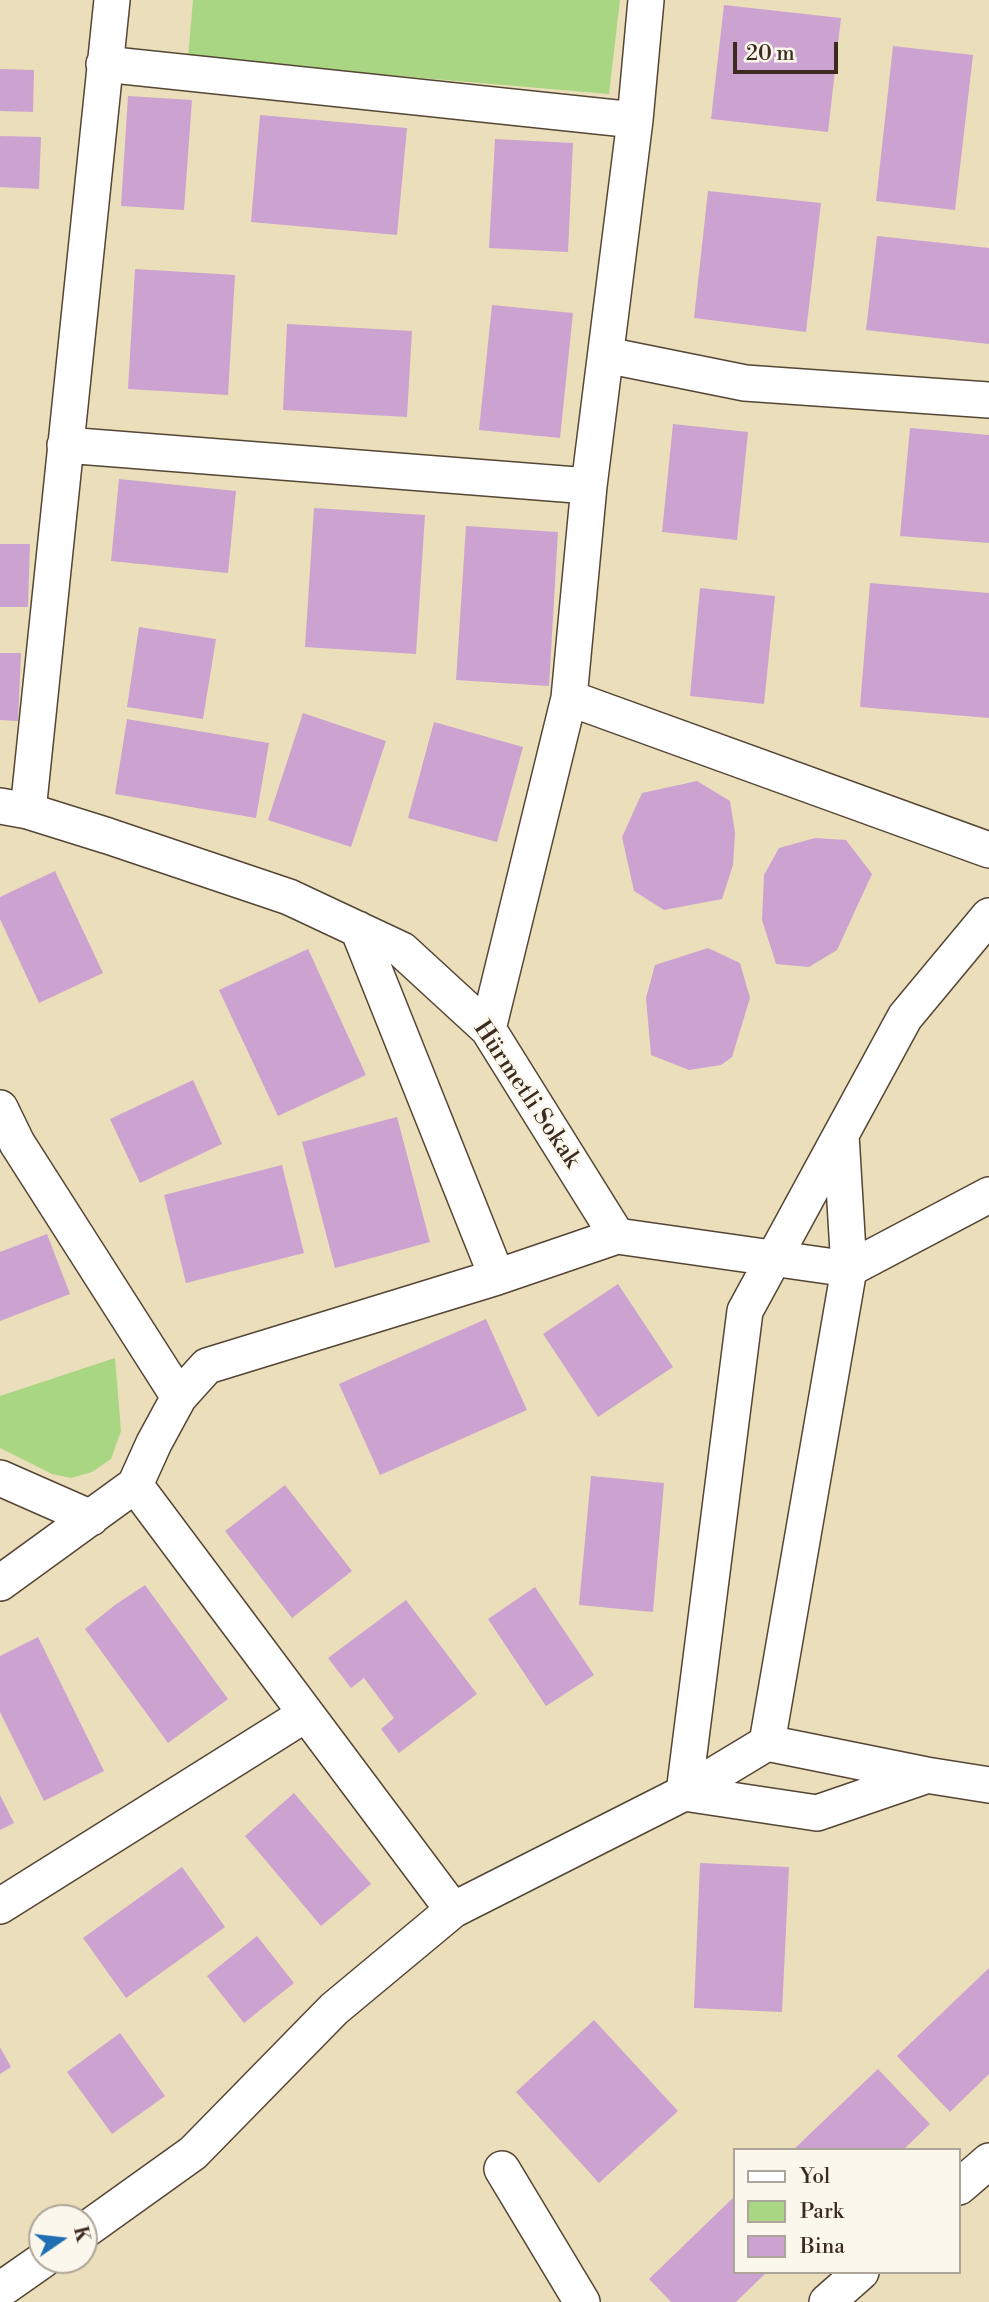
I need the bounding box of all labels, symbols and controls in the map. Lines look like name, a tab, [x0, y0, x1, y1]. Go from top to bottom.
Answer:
scale bar	[737, 28, 842, 72]
text: 20 m	[746, 41, 795, 67]
street label: Hürmetli Sokak	[466, 1016, 586, 1174]
legend	[734, 2148, 961, 2274]
text: Yol	[800, 2164, 830, 2190]
text: Park	[800, 2199, 844, 2225]
north arrow	[28, 2204, 98, 2274]
text: K	[68, 2224, 95, 2245]
text: Bina	[800, 2234, 845, 2260]

